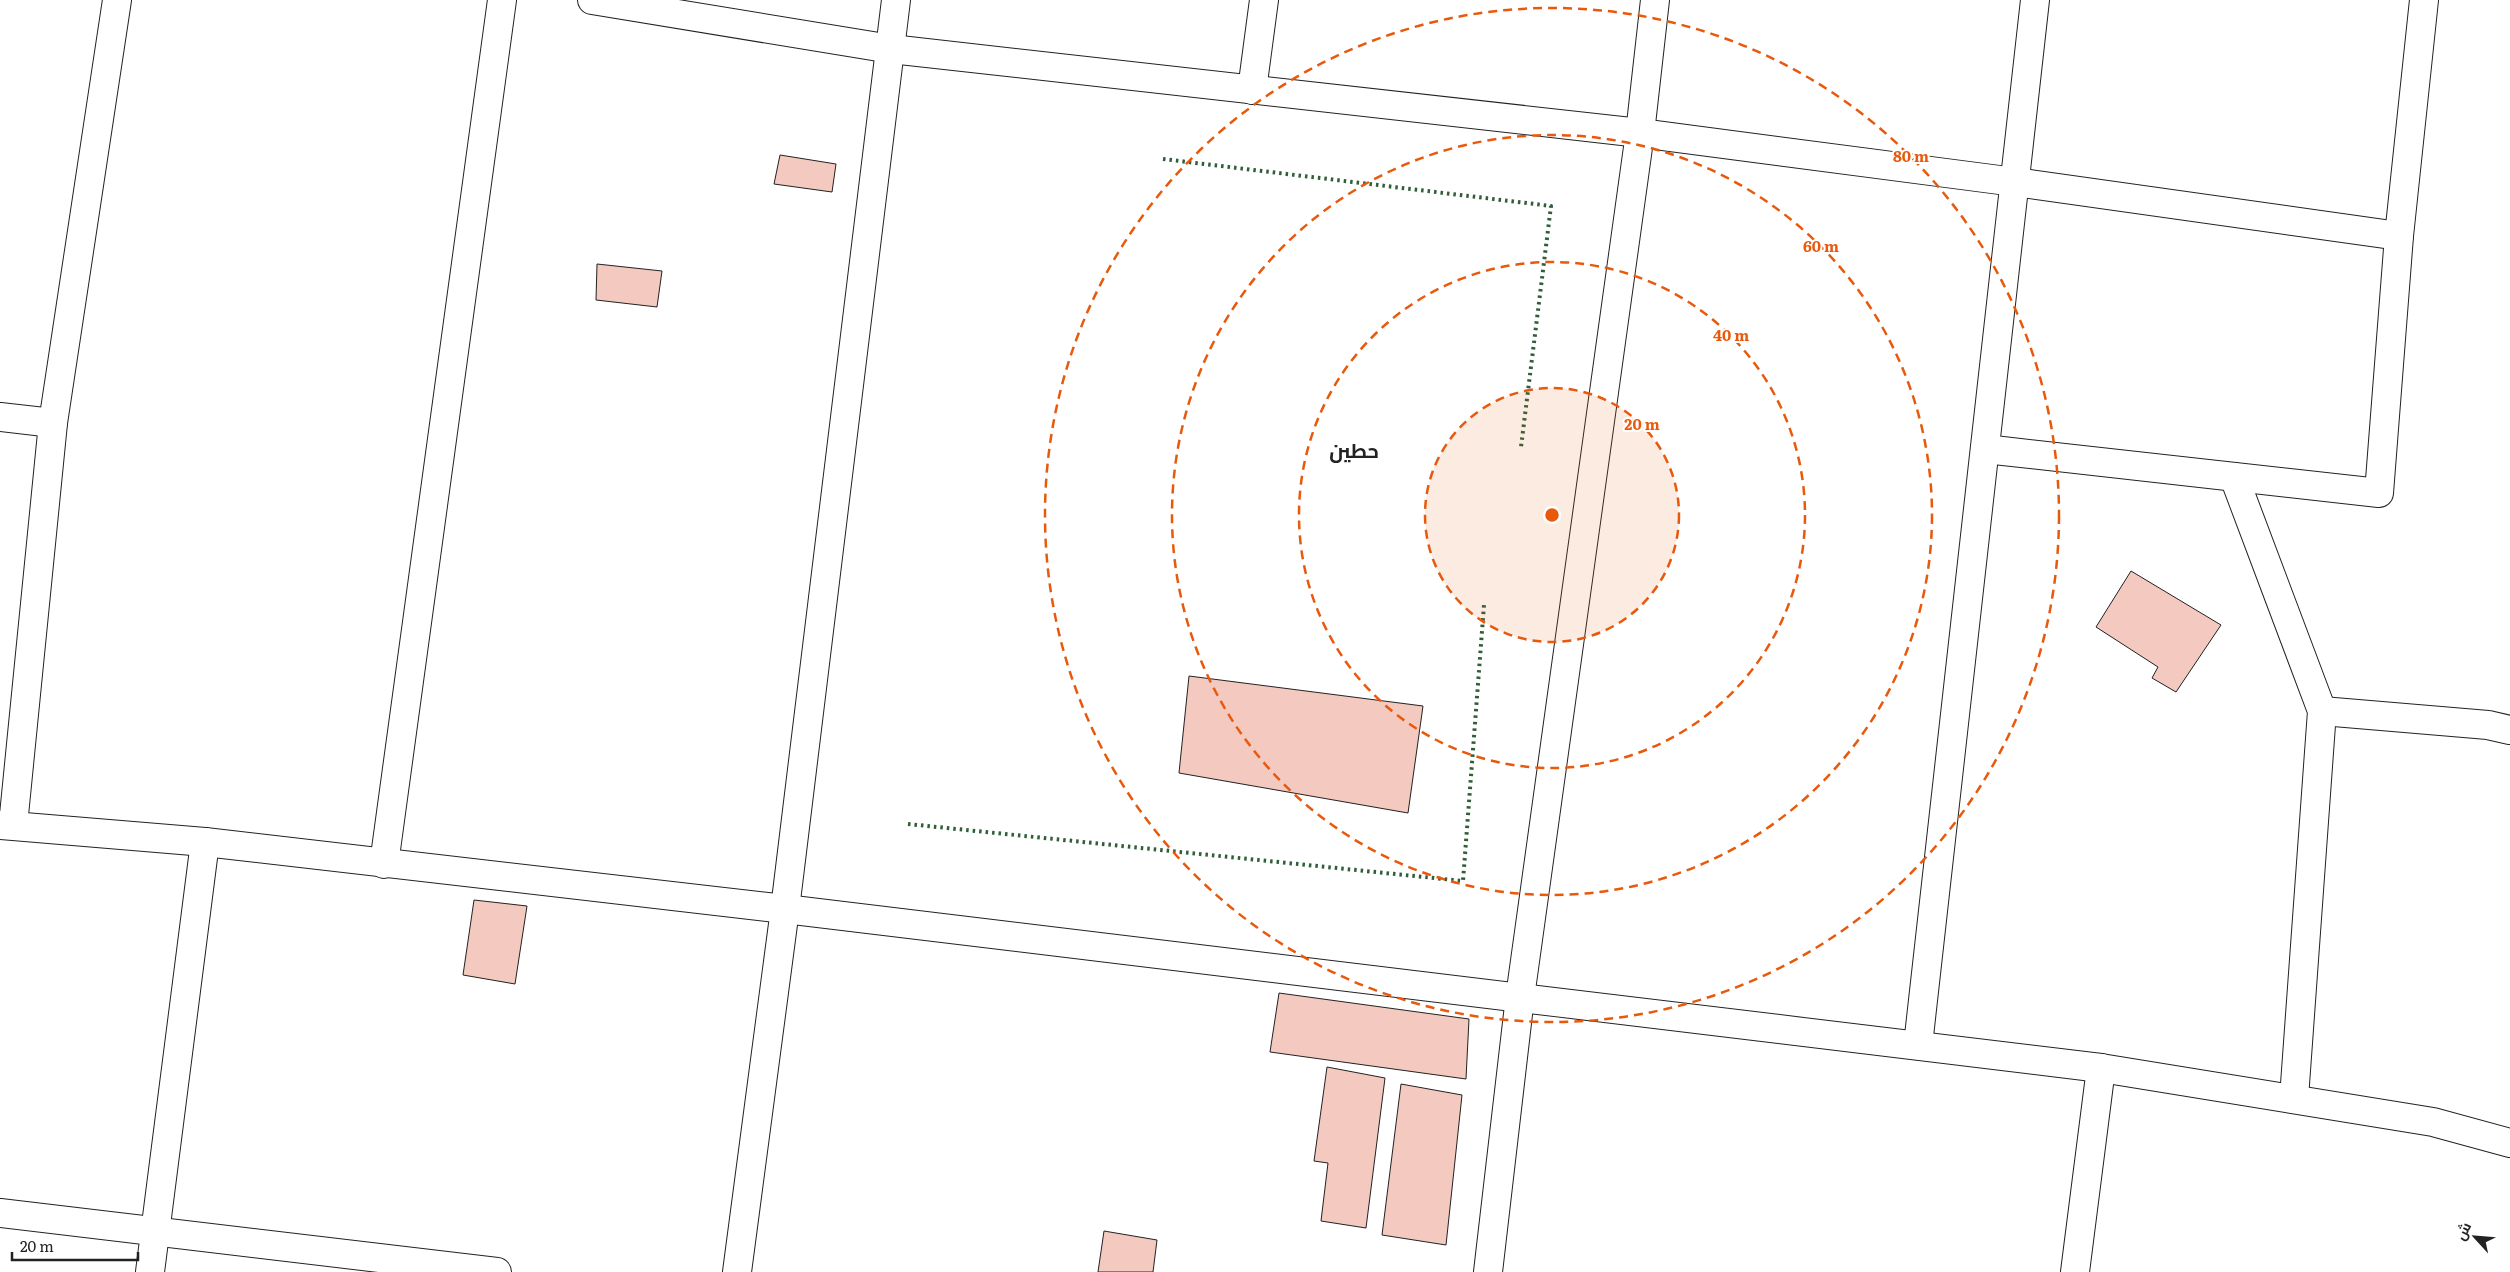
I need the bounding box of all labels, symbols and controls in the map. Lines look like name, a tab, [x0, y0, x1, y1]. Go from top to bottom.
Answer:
text: 80 m	[1893, 144, 1929, 167]
text: 60 m	[1803, 234, 1839, 257]
text: 40 m	[1713, 323, 1749, 346]
text: 20 m	[1624, 412, 1660, 435]
district label: حطين	[1329, 434, 1379, 464]
centre of rings	[1543, 506, 1561, 524]
north arrow	[2450, 1212, 2500, 1262]
text: ش	[2449, 1218, 2475, 1243]
scale bar	[12, 1230, 139, 1262]
text: 20 m	[20, 1234, 54, 1257]

